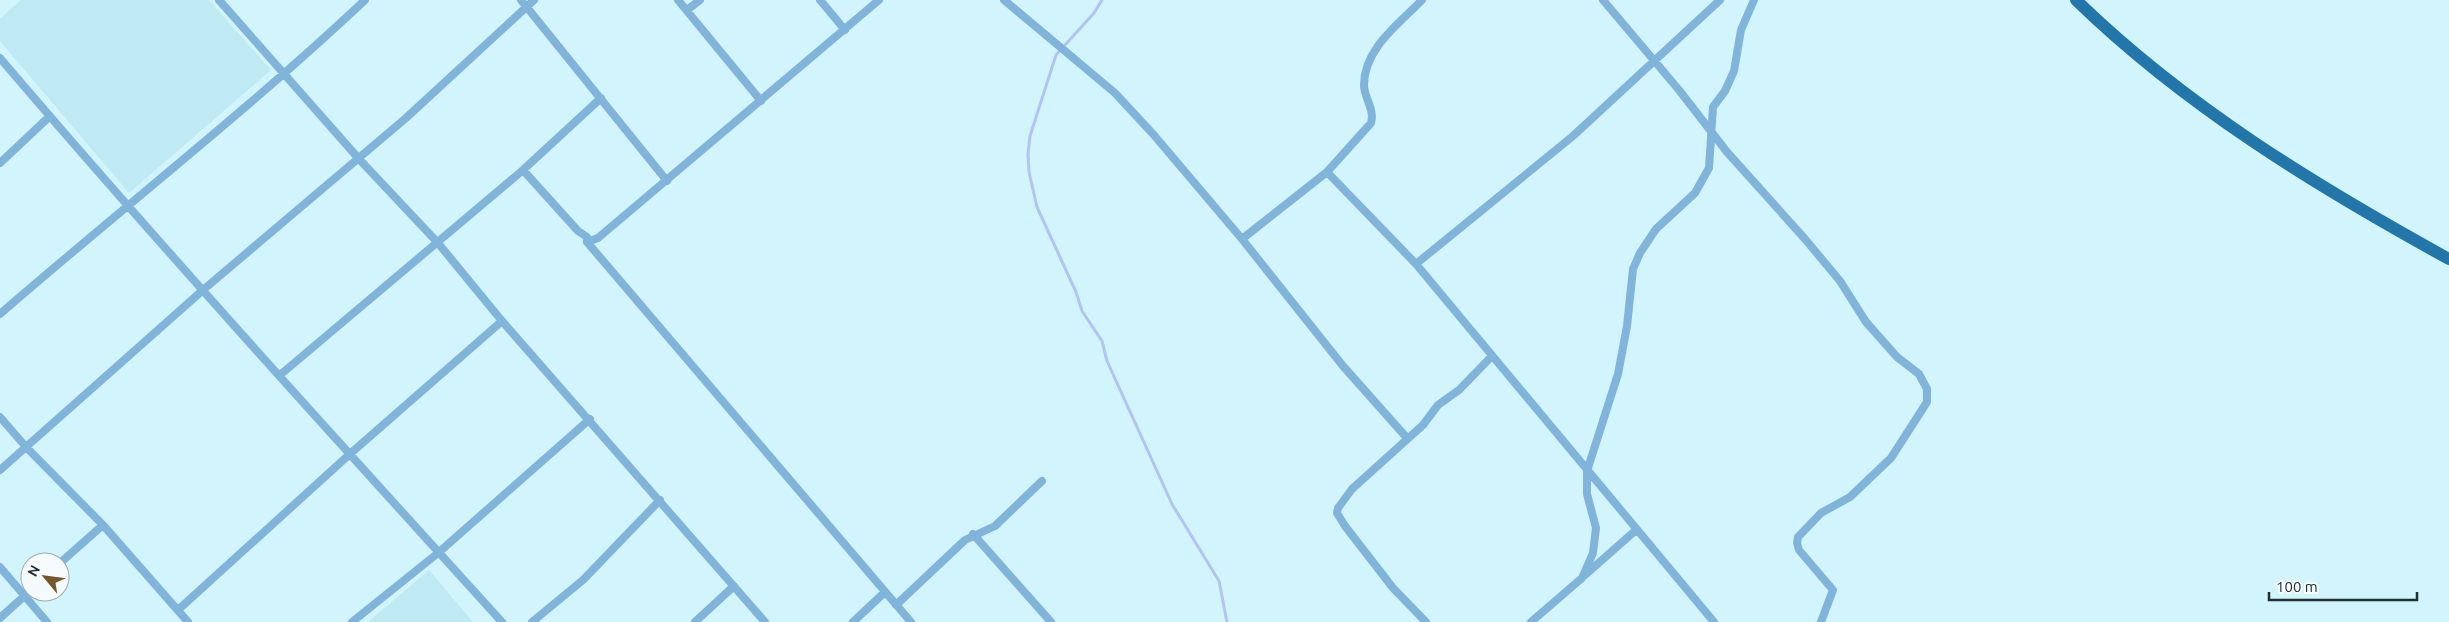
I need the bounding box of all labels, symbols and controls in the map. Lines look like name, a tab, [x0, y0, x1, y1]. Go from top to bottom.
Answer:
north arrow	[20, 552, 70, 602]
text: N	[24, 562, 43, 579]
scale bar	[2269, 570, 2416, 602]
text: 100 m	[2276, 578, 2318, 595]

